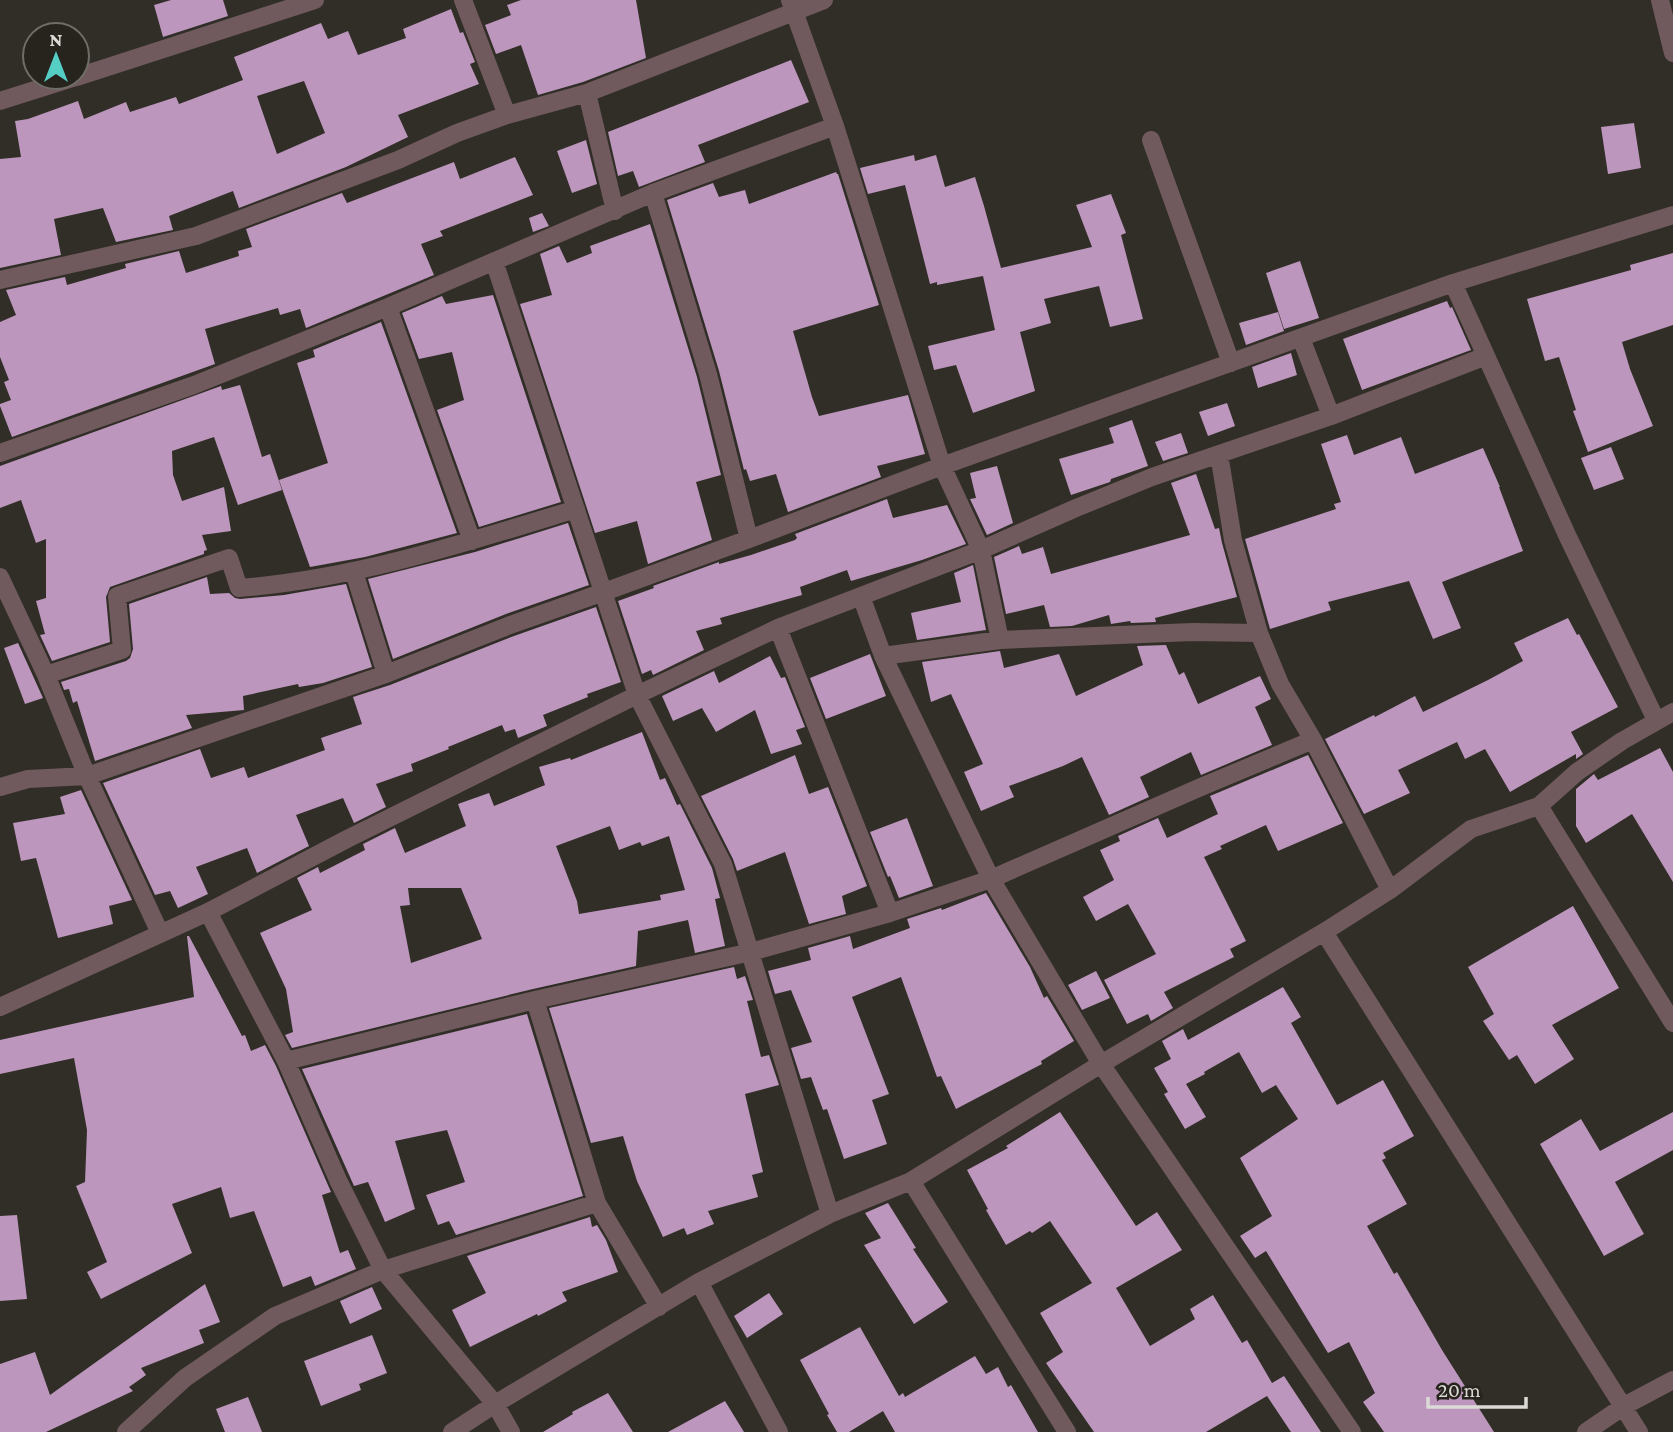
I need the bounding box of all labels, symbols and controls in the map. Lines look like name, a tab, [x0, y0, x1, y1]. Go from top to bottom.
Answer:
north arrow	[21, 21, 91, 91]
text: N	[50, 29, 63, 50]
scale bar	[1428, 1366, 1526, 1410]
text: 20 m	[1438, 1378, 1481, 1402]

